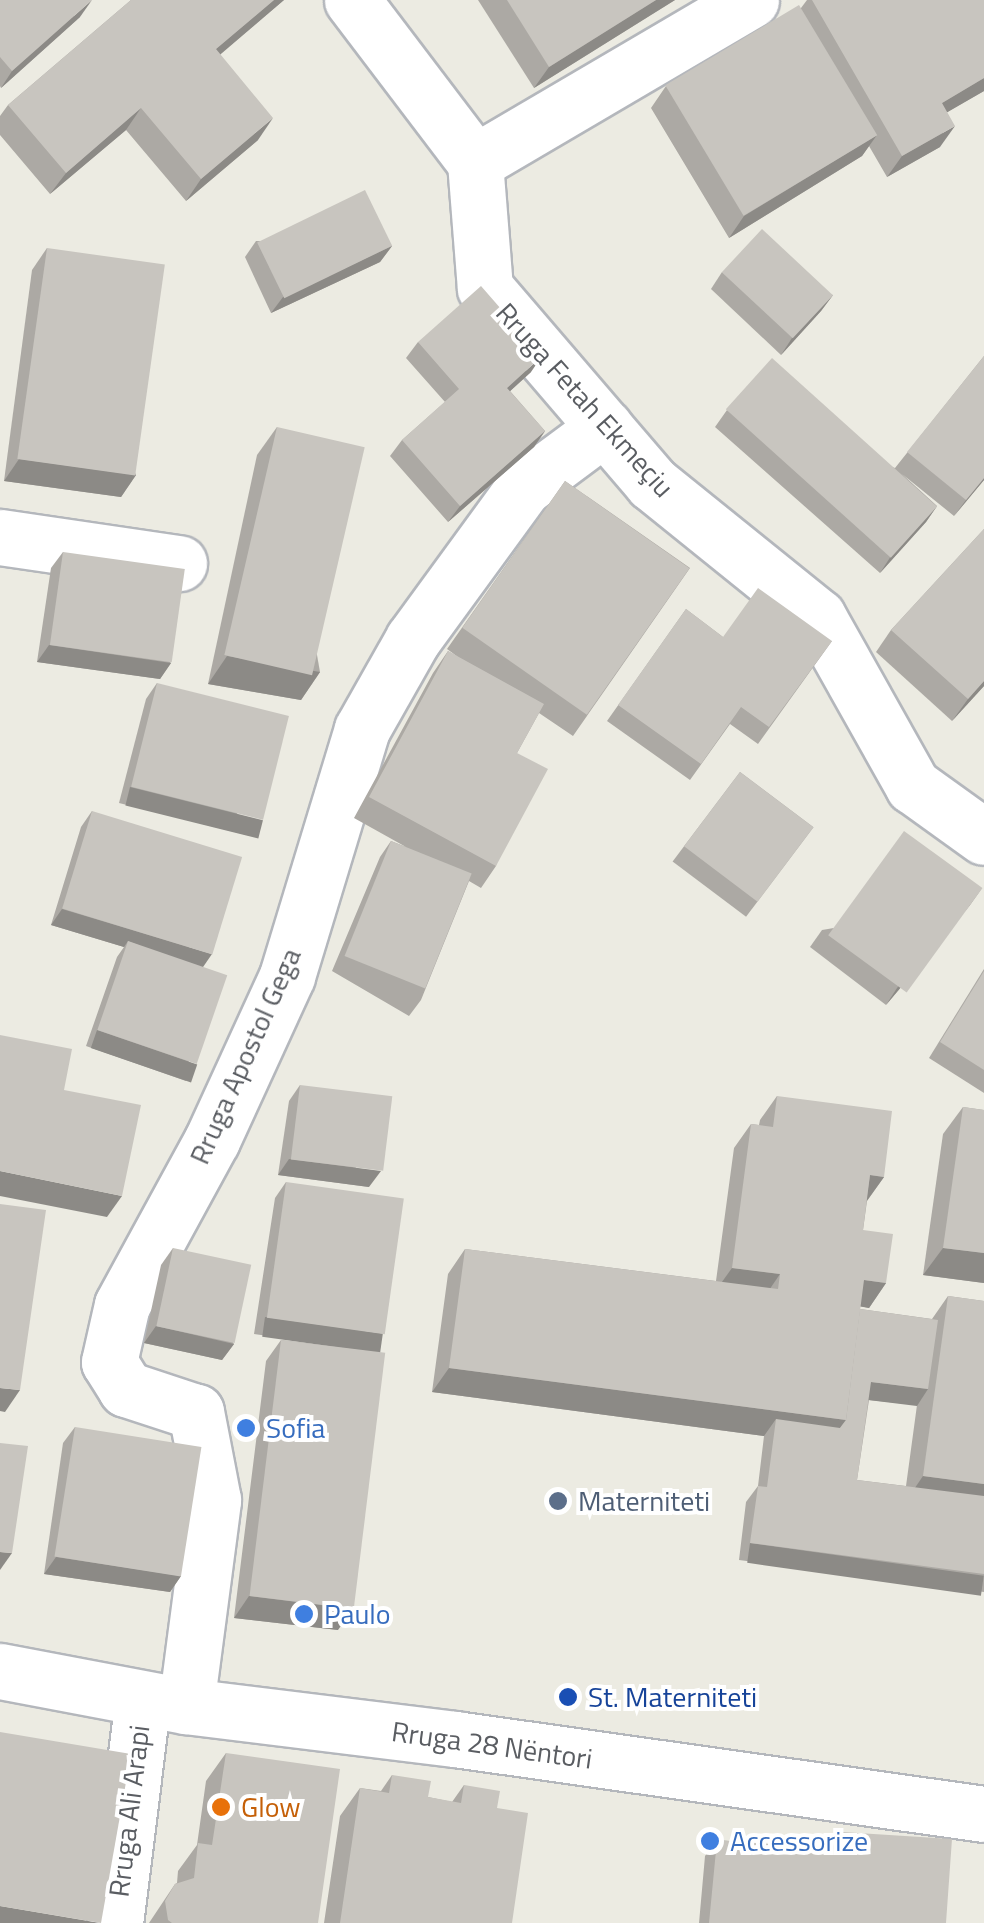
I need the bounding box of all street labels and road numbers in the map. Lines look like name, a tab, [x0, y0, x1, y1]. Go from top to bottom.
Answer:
street label: Rruga Fetah Ekmeçiu	[489, 296, 681, 504]
street label: Rruga Apostol Gega	[182, 943, 308, 1169]
street label: Rruga 28 Nëntori	[390, 1714, 594, 1776]
street label: Rruga Ali Arapi	[102, 1723, 156, 1899]

